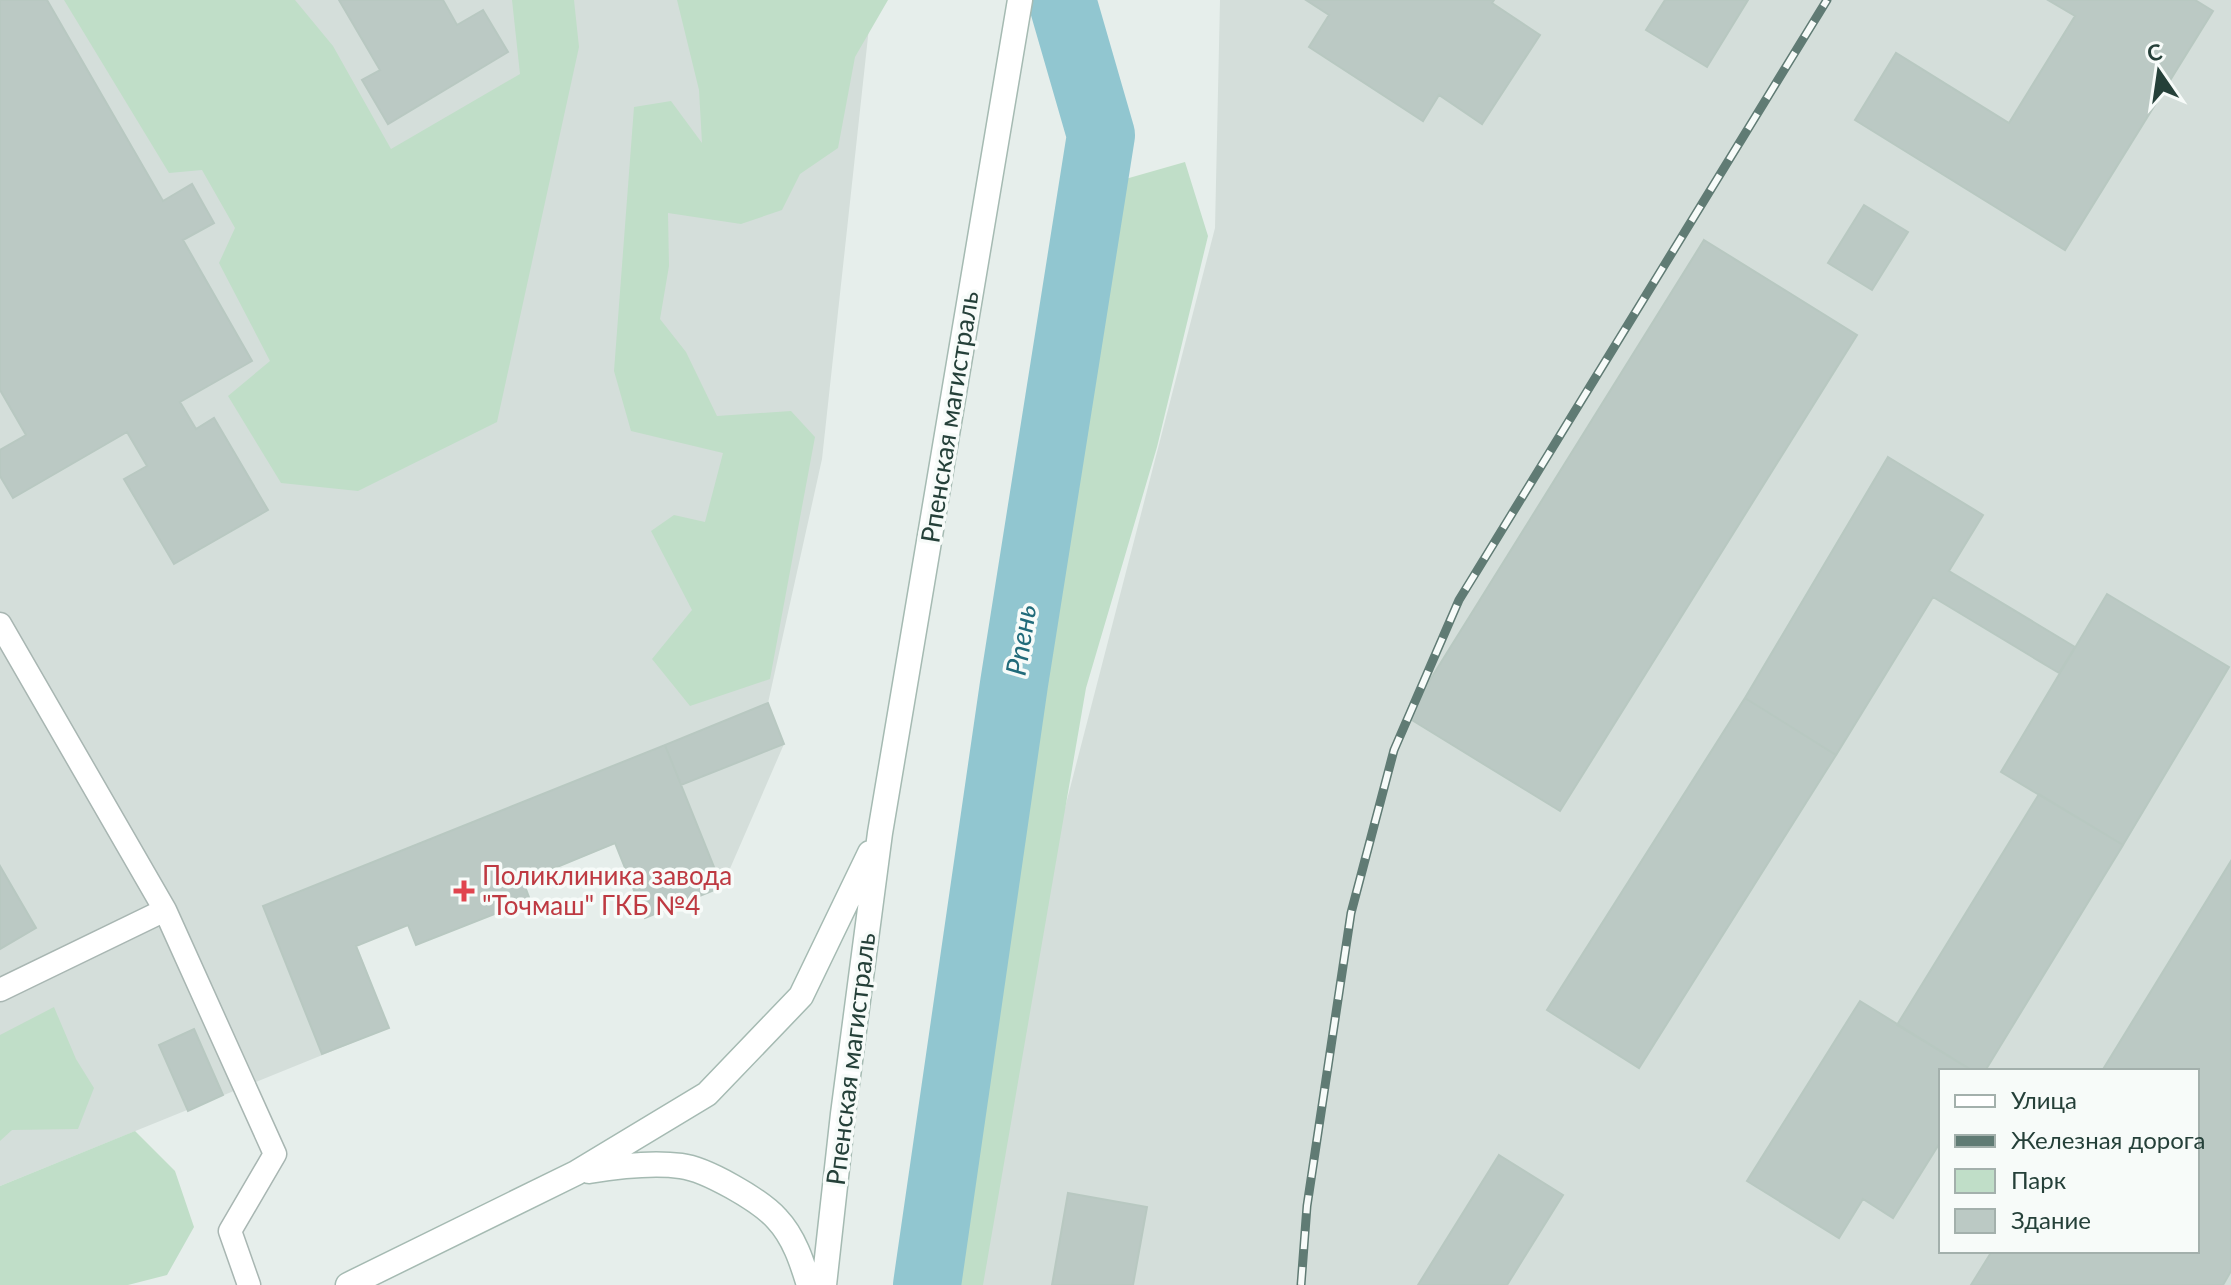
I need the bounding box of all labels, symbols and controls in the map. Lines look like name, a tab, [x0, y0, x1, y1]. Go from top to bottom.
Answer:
north arrow	[2119, 32, 2199, 112]
text: С	[2144, 37, 2165, 67]
street label: Рпенская магистраль	[913, 289, 985, 545]
water label: Рпень	[998, 602, 1042, 678]
place label: Поликлиника завода "Точмаш" ГКБ №4	[482, 859, 732, 921]
marker: Поликлиника завода "Точмаш" ГКБ №4	[453, 880, 475, 902]
street label: Рпенская магистраль	[819, 931, 881, 1187]
legend	[1939, 1069, 2199, 1253]
text: Улица	[2011, 1085, 2077, 1114]
text: Железная дорога	[2011, 1125, 2206, 1154]
text: Парк	[2011, 1165, 2067, 1194]
text: Здание	[2011, 1205, 2091, 1234]

